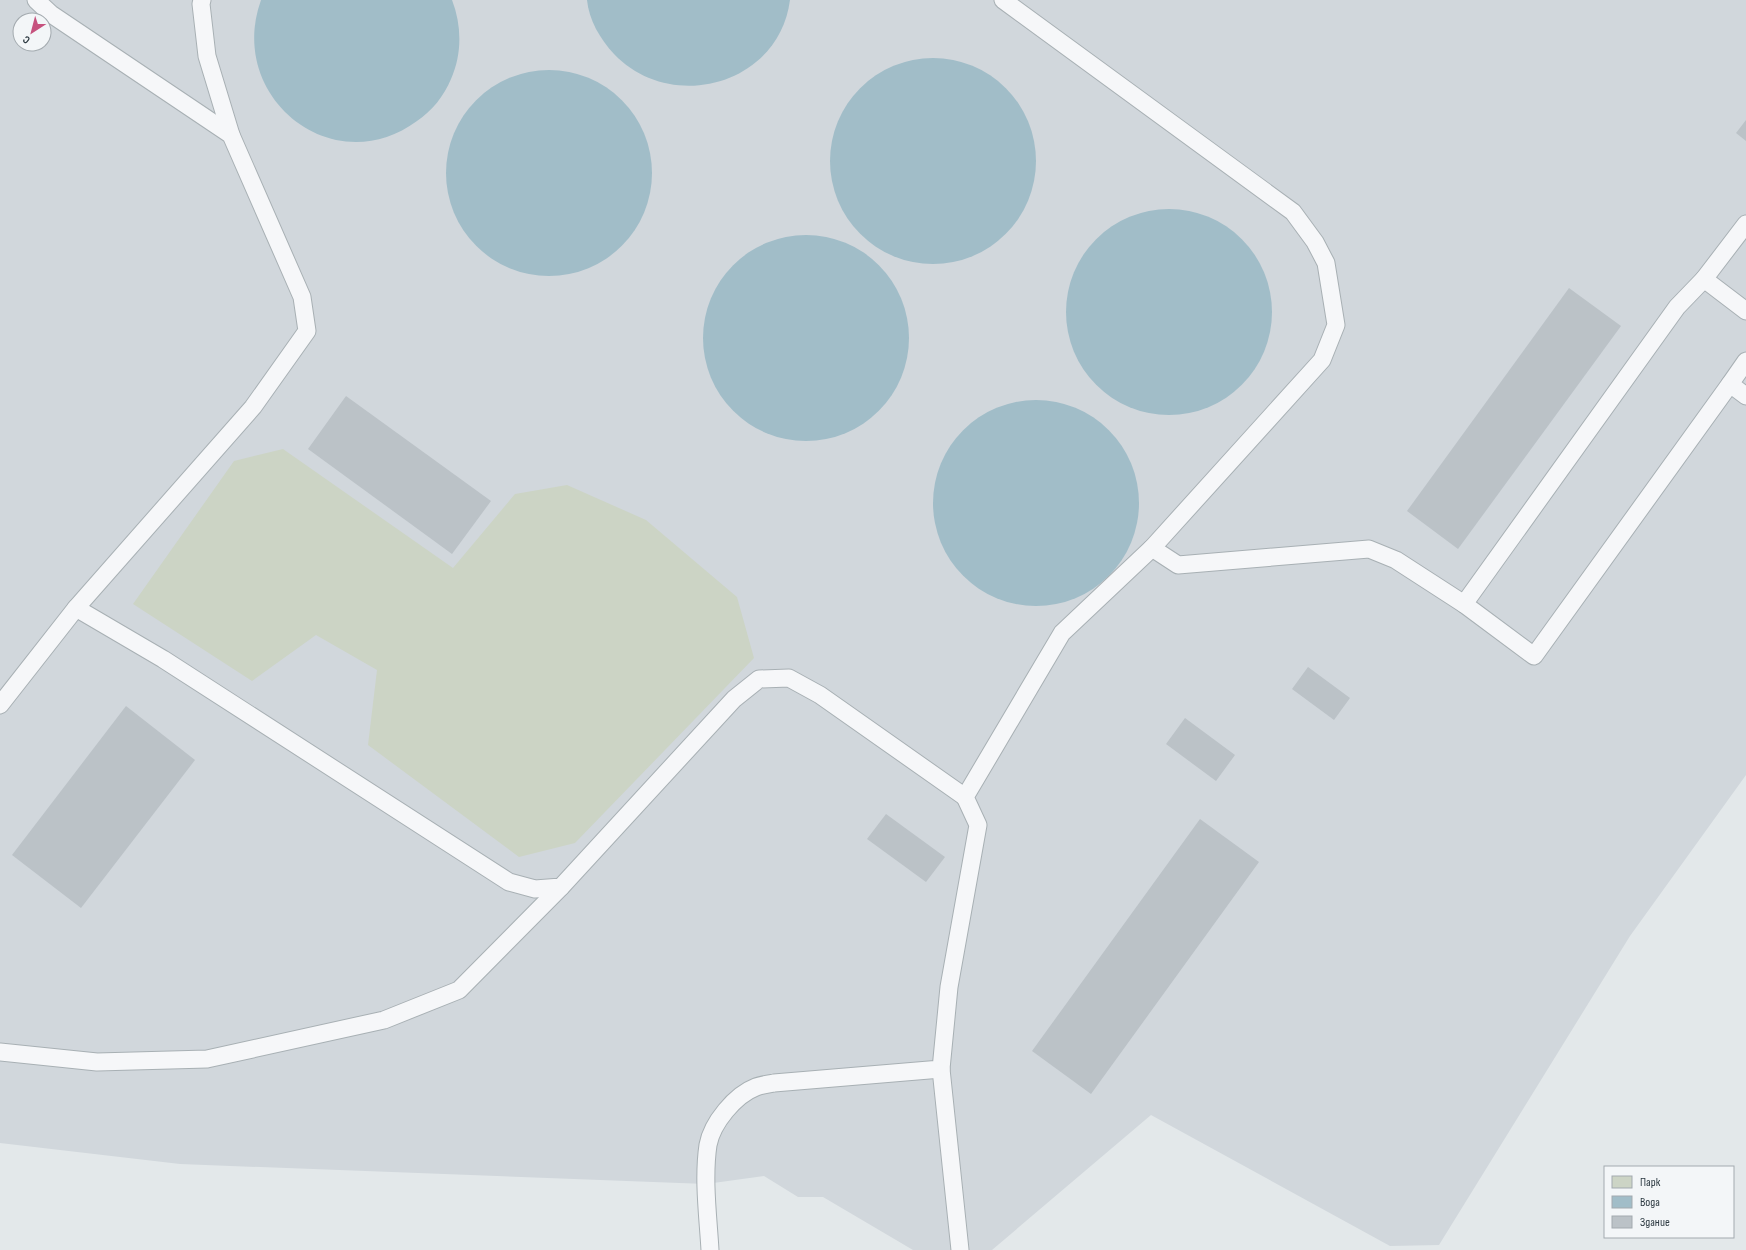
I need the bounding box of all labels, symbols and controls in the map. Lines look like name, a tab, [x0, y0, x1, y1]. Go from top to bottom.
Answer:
north arrow	[12, 12, 52, 52]
text: С	[20, 33, 33, 47]
legend	[1604, 1166, 1734, 1238]
text: Парк	[1640, 1175, 1661, 1190]
text: Вода	[1640, 1195, 1660, 1210]
text: Здание	[1640, 1215, 1670, 1230]

